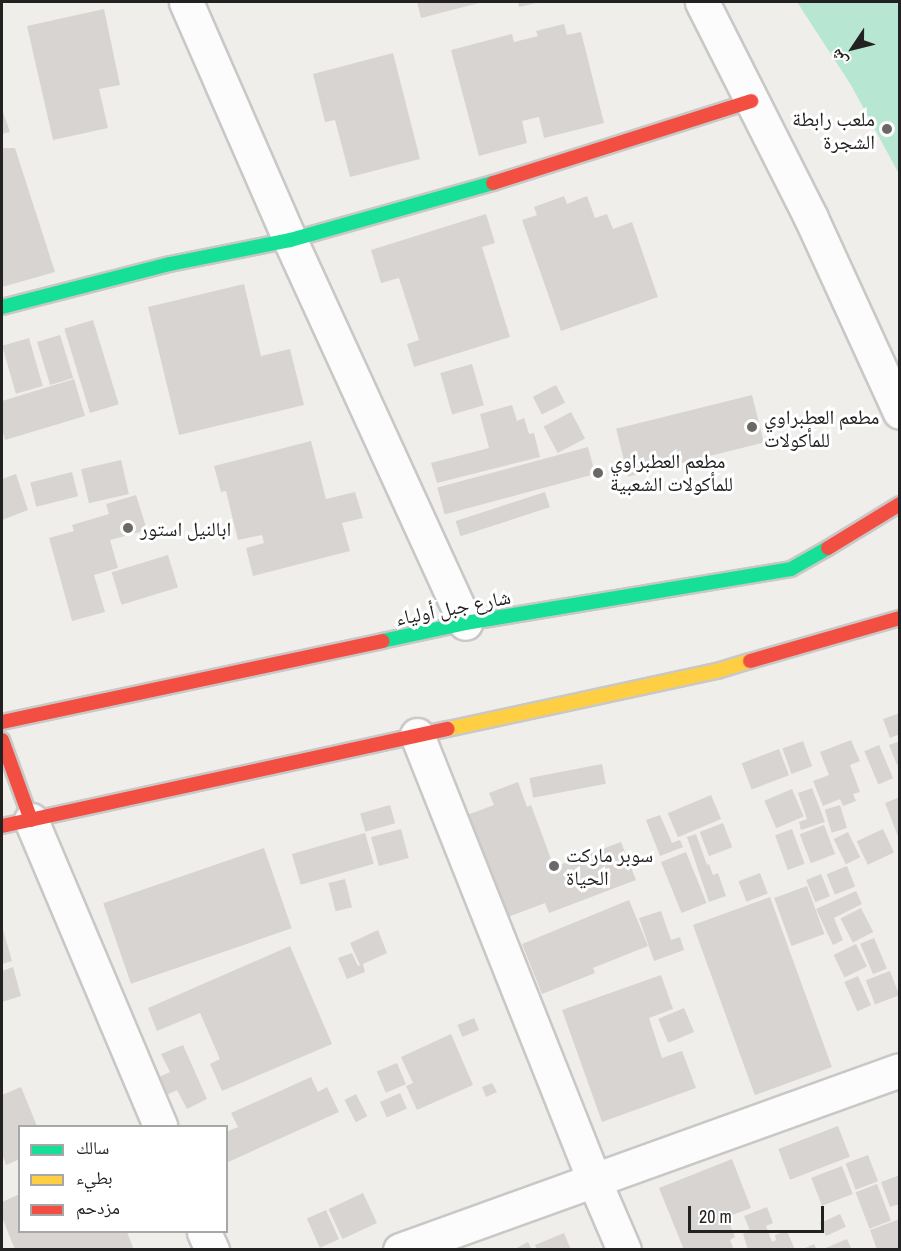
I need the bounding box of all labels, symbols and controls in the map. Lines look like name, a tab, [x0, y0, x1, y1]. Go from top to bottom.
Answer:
north arrow	[823, 18, 883, 78]
text: ش	[824, 45, 852, 72]
place label: ملعب رابطة الشجرة	[792, 106, 875, 153]
marker: ملعب رابطة الشجرة	[880, 122, 894, 136]
place label: مطعم العطبراوي للمأكولات	[764, 404, 879, 451]
marker: مطعم العطبراوي للمأكولات	[745, 420, 759, 434]
place label: مطعم العطبراوي للمأكولات الشعبية	[610, 449, 733, 496]
marker: مطعم العطبراوي للمأكولات الشعبية	[591, 466, 605, 480]
place label: ابالنيل استور	[140, 516, 231, 540]
marker: ابالنيل استور	[121, 521, 135, 535]
street label: شارع جبل أولياء	[393, 584, 513, 630]
place label: سوبر ماركت الحياة	[566, 843, 653, 890]
marker: سوبر ماركت الحياة	[547, 859, 561, 873]
legend	[18, 1125, 228, 1233]
text: سالك	[76, 1135, 109, 1160]
text: بطيء	[76, 1165, 113, 1190]
scale bar	[691, 1194, 828, 1232]
text: مزدحم	[76, 1195, 120, 1220]
text: 20 m	[699, 1204, 732, 1229]

